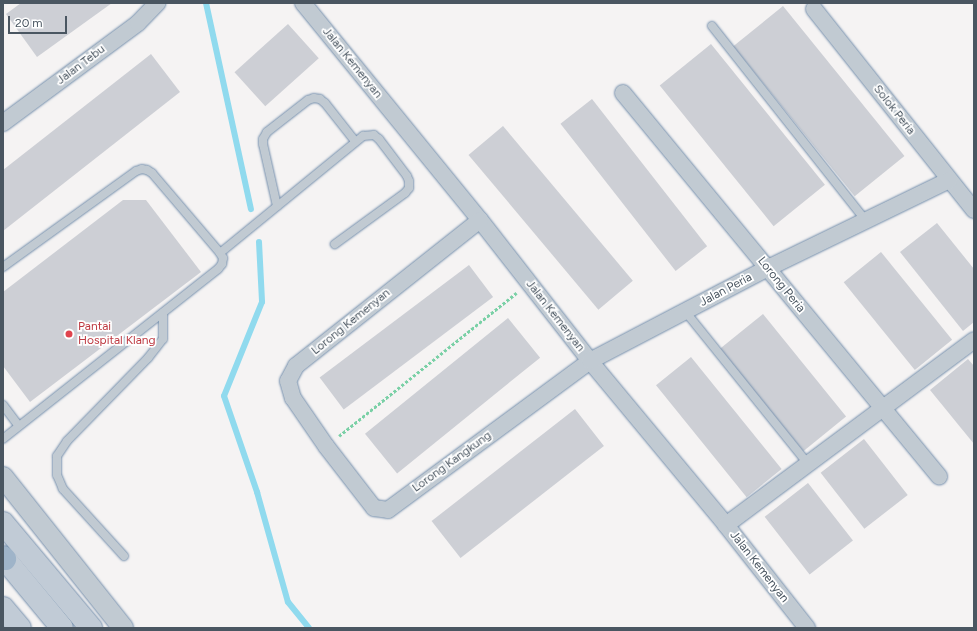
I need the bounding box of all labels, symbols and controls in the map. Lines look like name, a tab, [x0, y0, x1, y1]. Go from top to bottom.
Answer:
scale bar	[10, 8, 69, 34]
text: 20 m	[15, 16, 43, 30]
street label: Jalan Kemenyan	[319, 25, 385, 101]
street label: Jalan Tebu	[54, 42, 108, 88]
street label: Solok Peria	[870, 82, 918, 138]
street label: Lorong Peria	[754, 254, 808, 316]
street label: Jalan Peria	[697, 270, 755, 310]
street label: Jalan Kemenyan	[523, 277, 587, 355]
street label: Lorong Kemenyan	[309, 286, 393, 358]
place label: Pantai Hospital Klang	[78, 320, 155, 348]
marker: Pantai Hospital Klang	[63, 328, 75, 340]
street label: Lorong Kangkung	[410, 428, 494, 496]
street label: Jalan Kemenyan	[727, 528, 791, 606]

